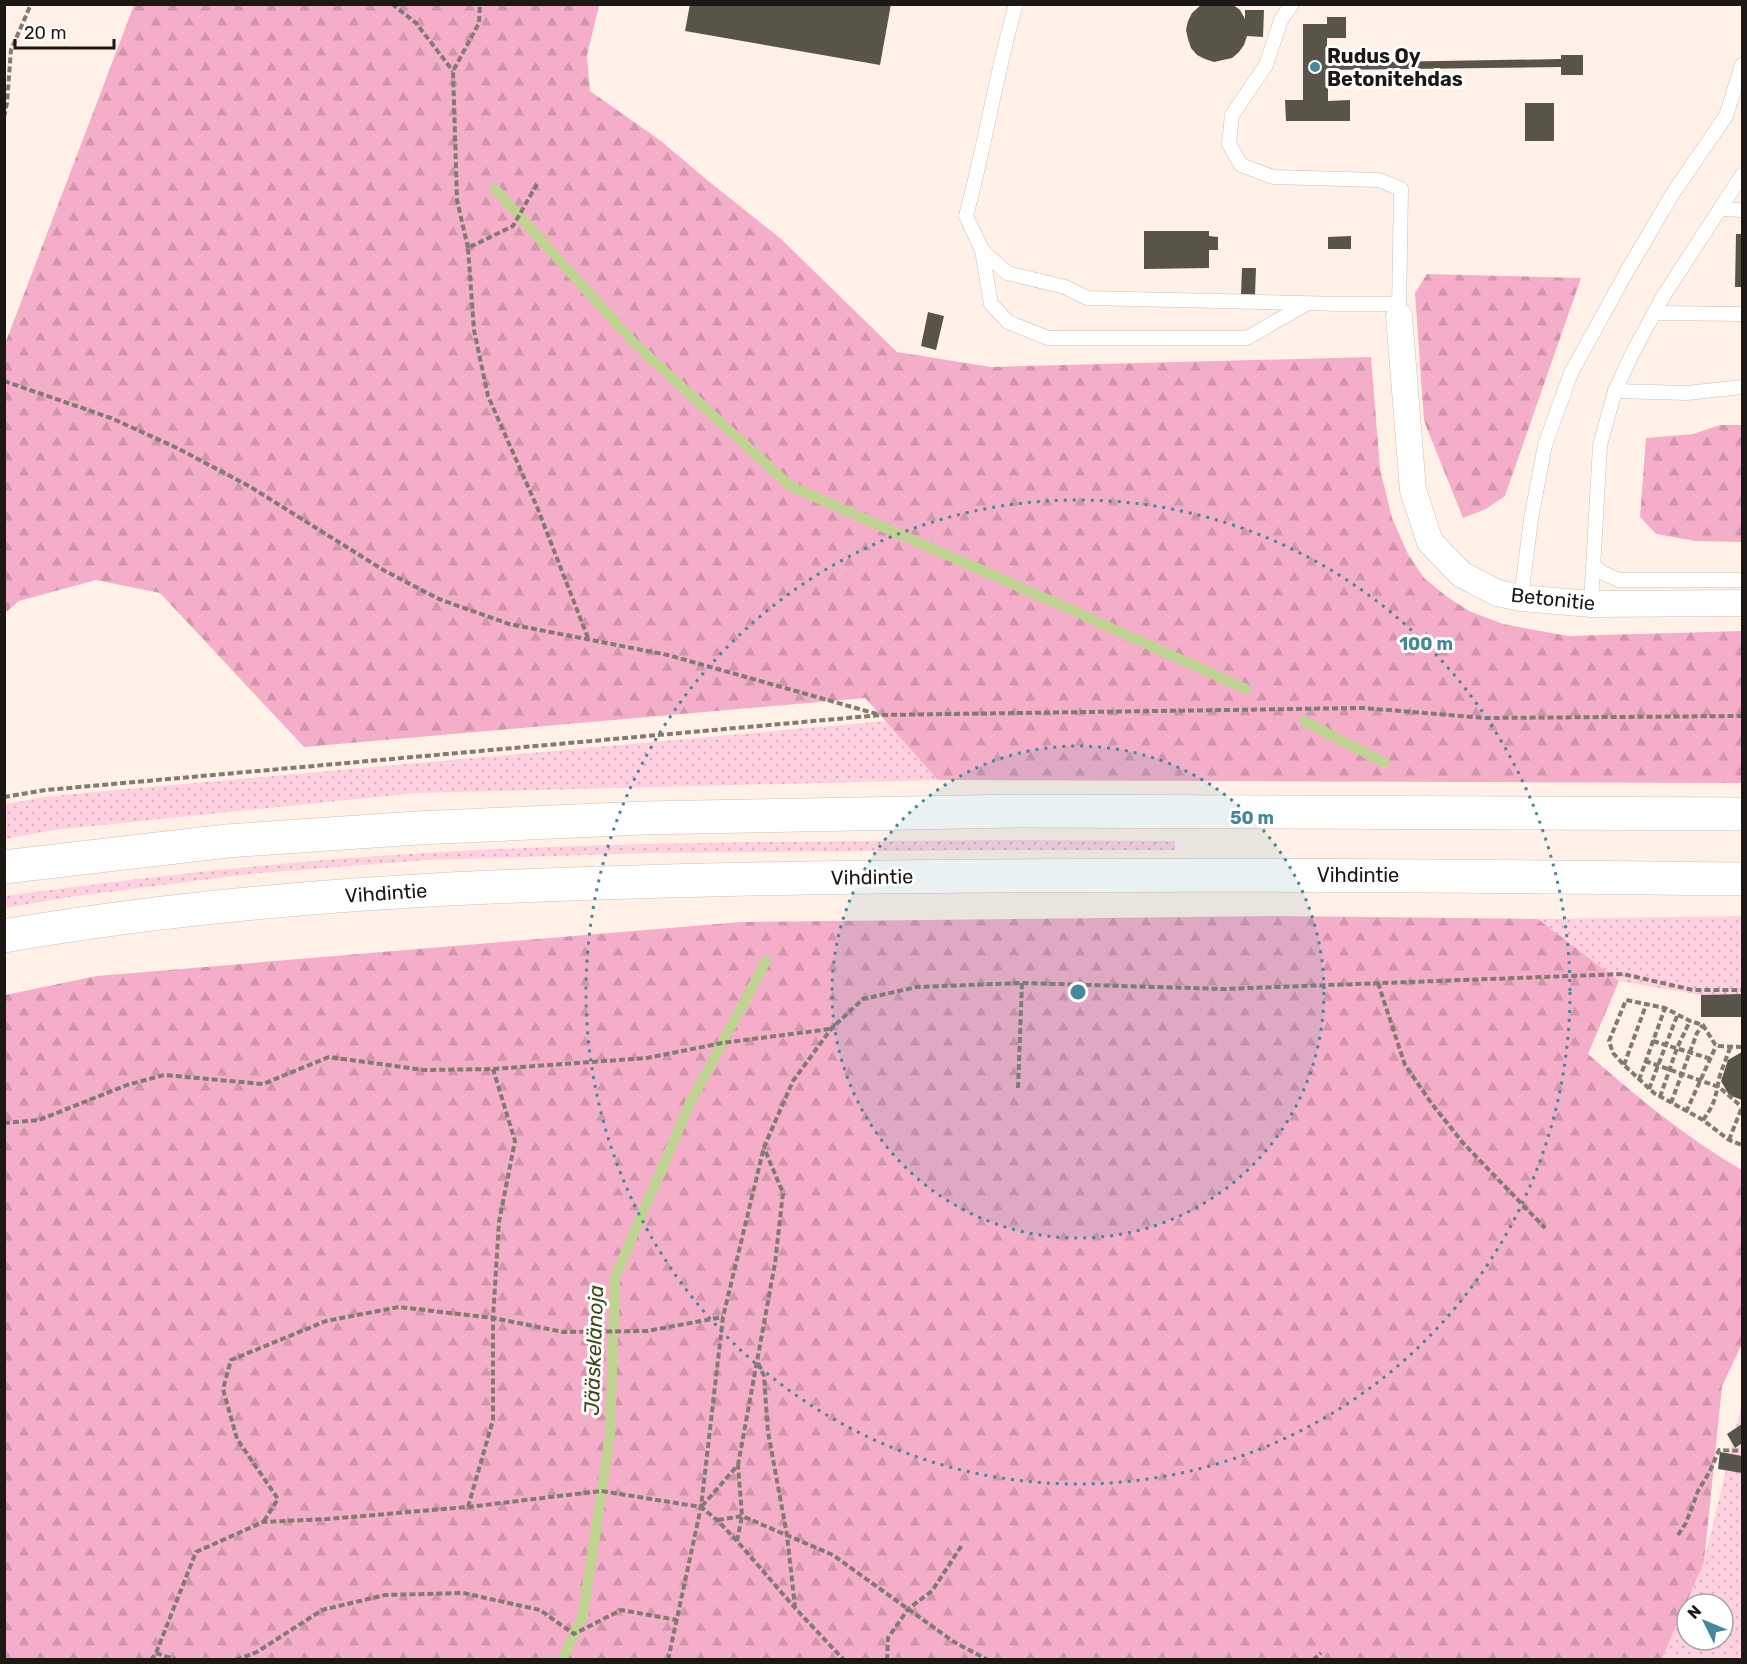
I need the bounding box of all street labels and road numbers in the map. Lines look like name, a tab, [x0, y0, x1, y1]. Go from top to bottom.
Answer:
street label: Betonitie	[1510, 583, 1596, 615]
street label: Vihdintie	[1317, 863, 1399, 887]
street label: Vihdintie	[830, 864, 914, 890]
street label: Vihdintie	[344, 878, 428, 908]

